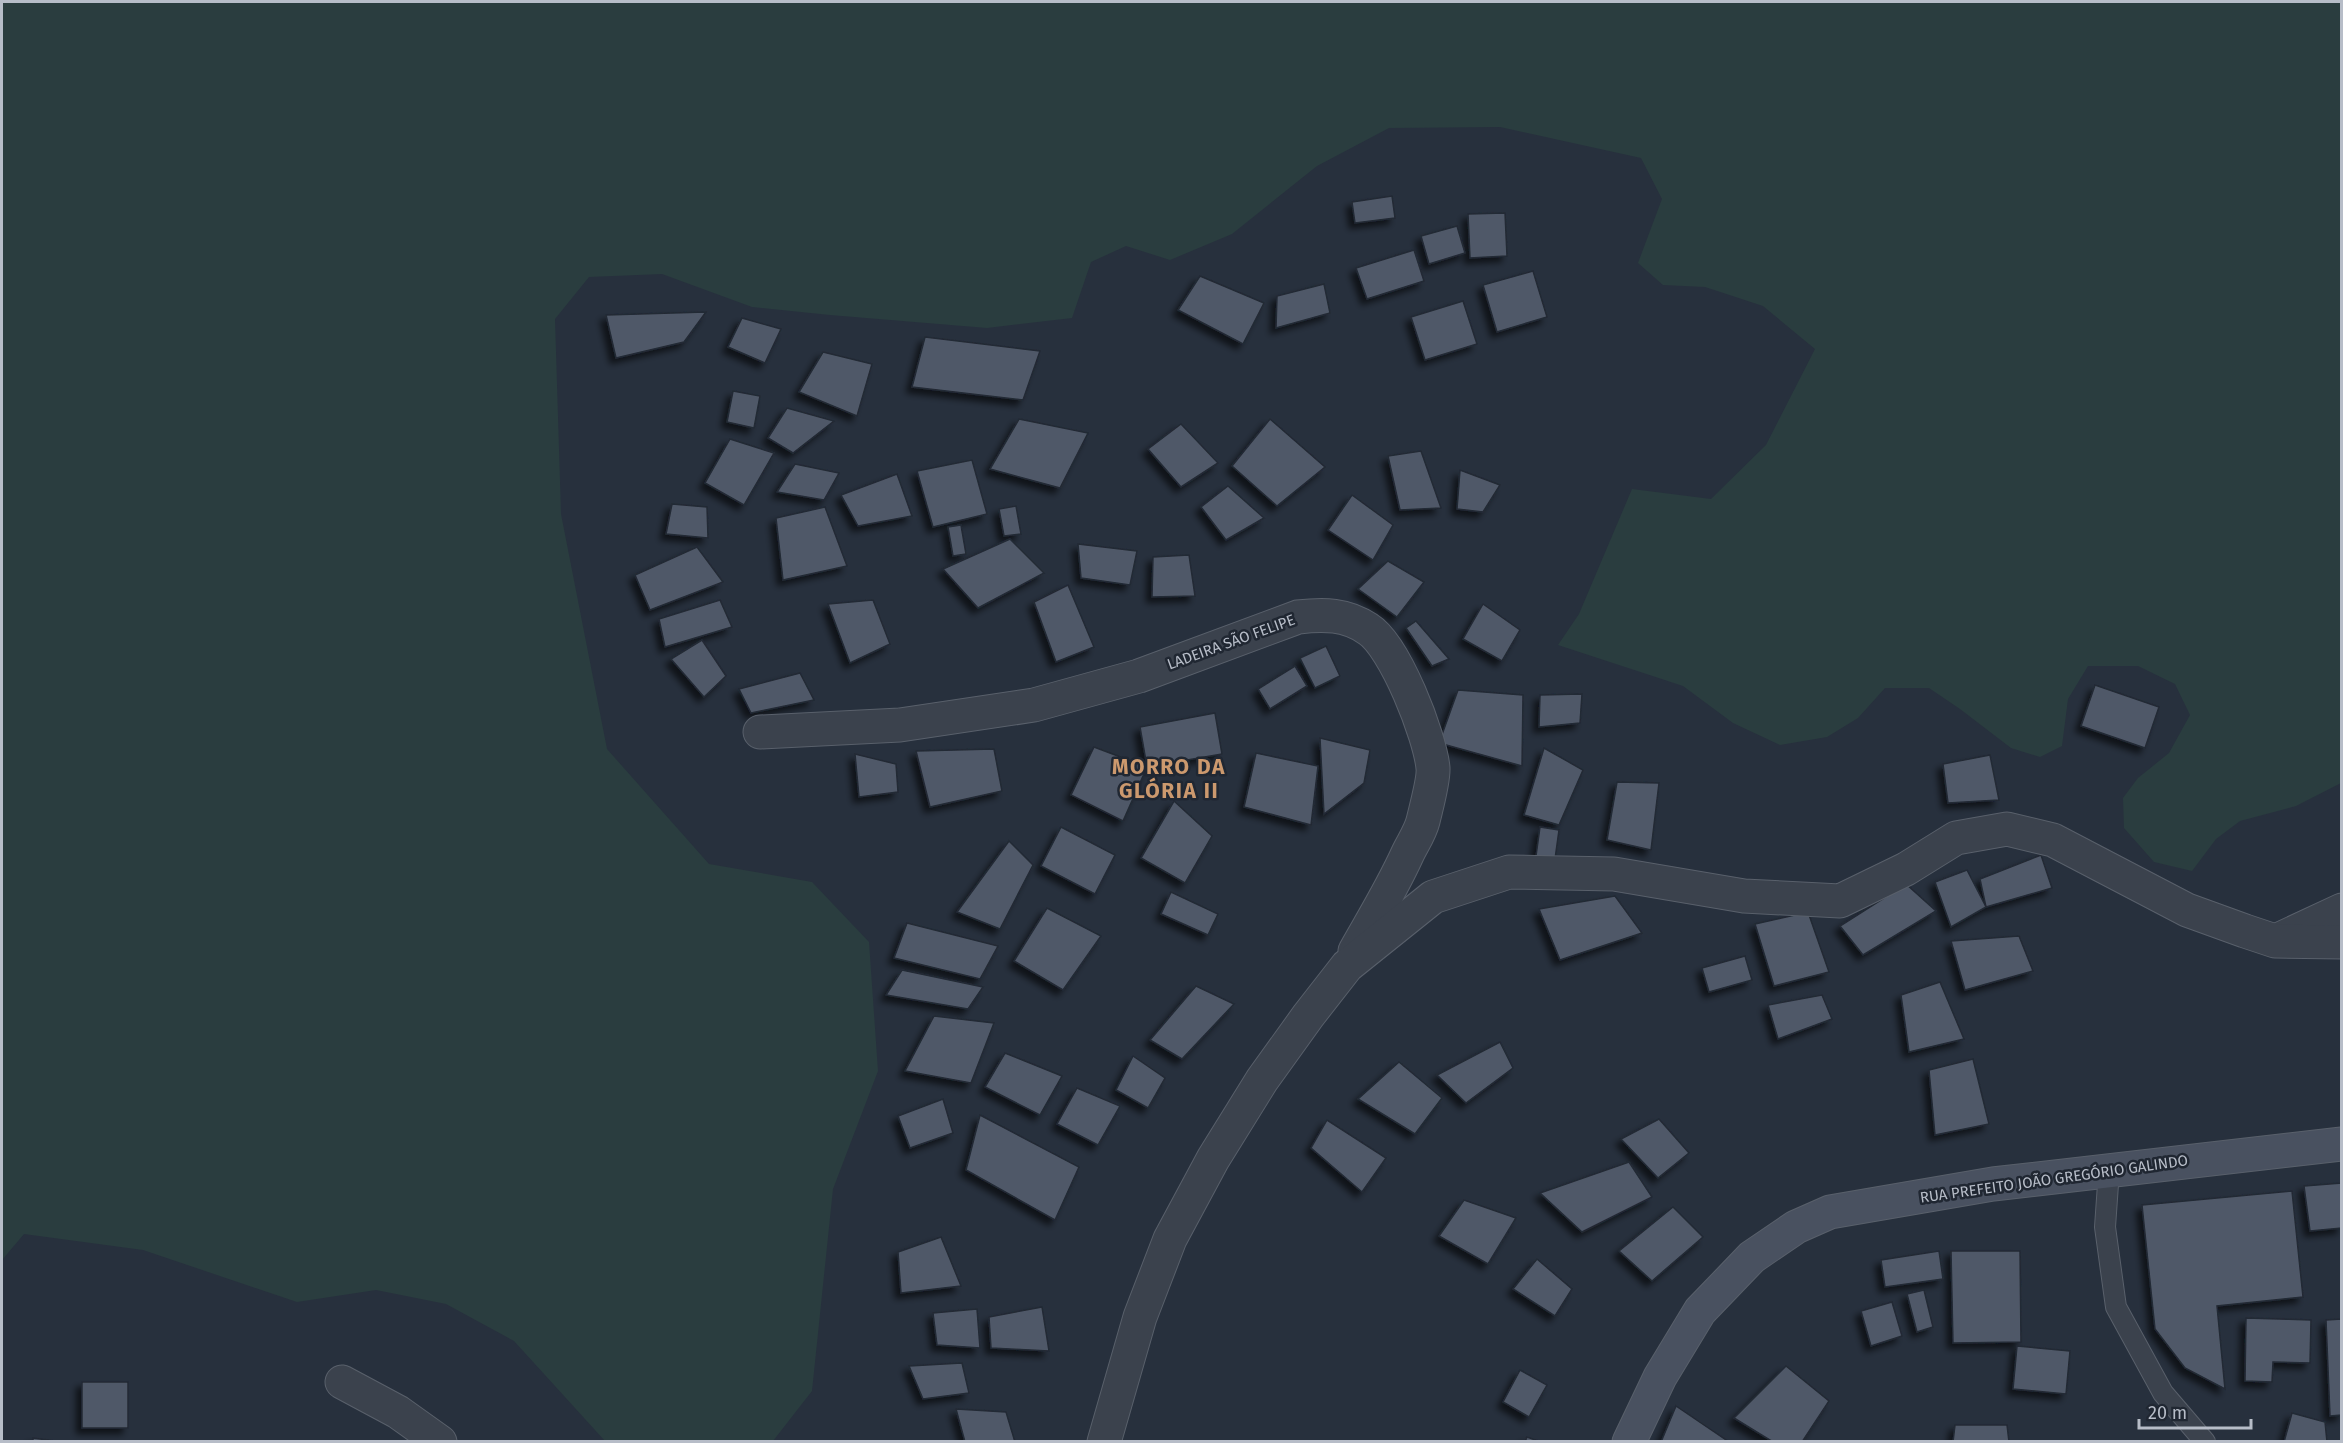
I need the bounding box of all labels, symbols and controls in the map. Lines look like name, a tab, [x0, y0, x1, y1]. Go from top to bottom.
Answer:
street label: LADEIRA SÃO FELIPE	[1165, 610, 1297, 674]
district label: MORRO DA GLÓRIA II	[1112, 754, 1226, 804]
street label: RUA PREFEITO JOÃO GREGÓRIO GALINDO	[1919, 1151, 2189, 1207]
scale bar	[2139, 1392, 2252, 1430]
text: 20 m	[2148, 1402, 2187, 1424]

